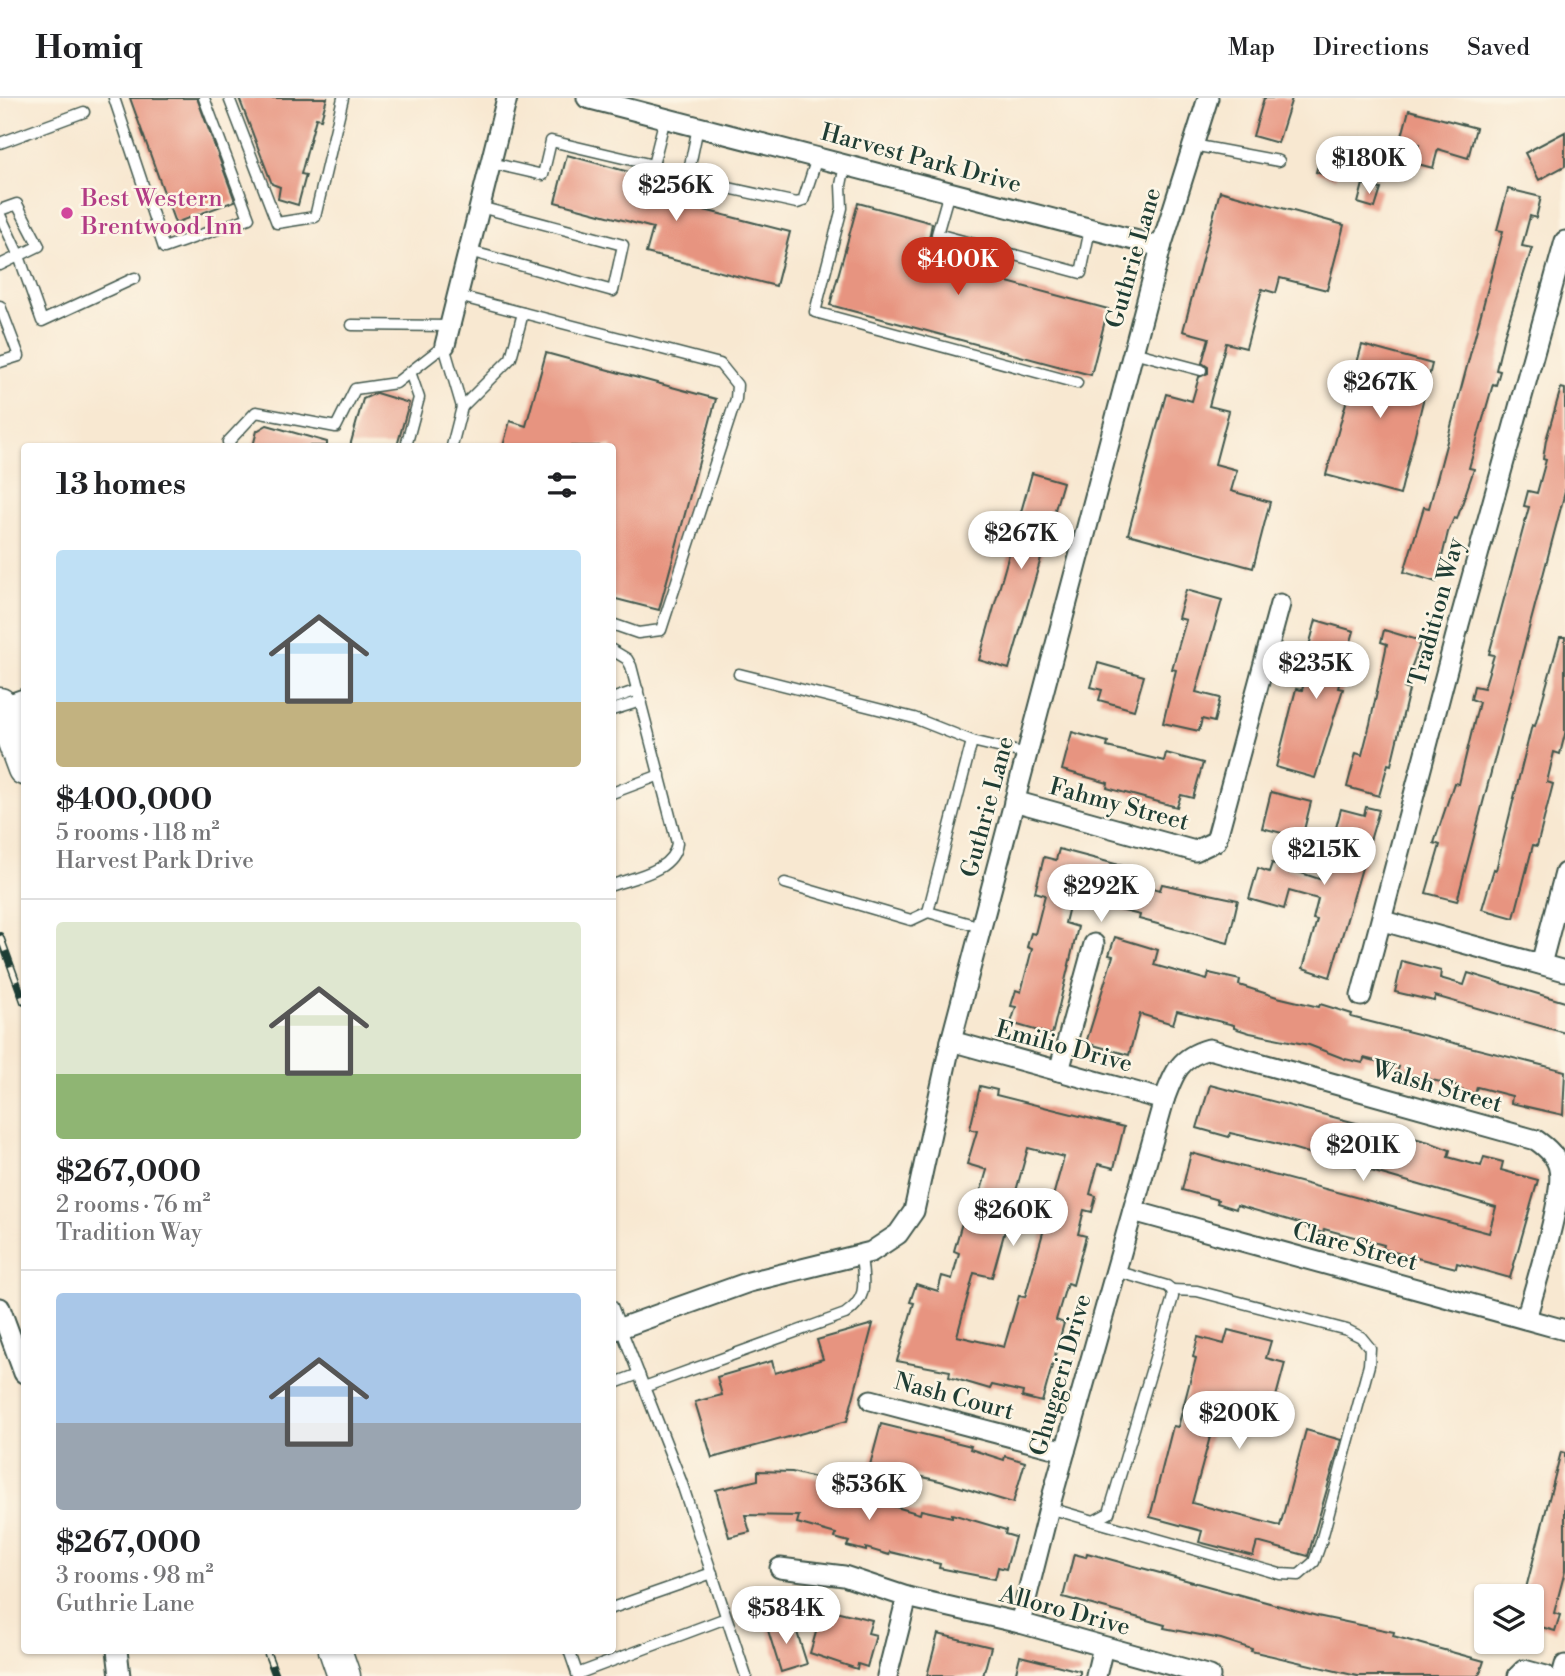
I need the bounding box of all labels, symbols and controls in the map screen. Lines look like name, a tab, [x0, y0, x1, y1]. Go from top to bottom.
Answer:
text: Homiq	[35, 28, 143, 69]
text: Map	[1228, 33, 1275, 63]
text: Directions	[1313, 33, 1429, 63]
text: Saved	[1467, 33, 1530, 63]
street label: Harvest Park Drive	[817, 118, 1025, 200]
pin: $180K	[1320, 136, 1418, 196]
text: $180K	[1332, 145, 1406, 173]
pin: $256K	[627, 164, 725, 223]
text: $256K	[638, 172, 714, 200]
place label: Best Western Brentwood Inn	[80, 184, 243, 242]
street label: Guthrie Lane	[1100, 184, 1168, 332]
marker: Best Western Brentwood Inn	[59, 205, 75, 221]
pin: $400K	[909, 238, 1007, 297]
text: $400K	[917, 246, 999, 274]
pin: $267K	[1331, 360, 1429, 420]
text: $267K	[1343, 369, 1417, 397]
text: 13 homes	[56, 466, 186, 504]
icon: filters	[543, 466, 581, 504]
pin: $267K	[972, 512, 1070, 571]
text: $267K	[984, 520, 1058, 548]
street label: Tradition Way	[1403, 534, 1471, 690]
icon: home	[256, 596, 382, 722]
pin: $235K	[1267, 642, 1365, 701]
text: $235K	[1279, 650, 1353, 678]
street label: Guthrie Lane	[955, 733, 1021, 881]
street label: Fahmy Street	[1046, 772, 1193, 838]
text: $400,000	[56, 781, 212, 819]
text: 5 rooms · 118 m²	[56, 819, 220, 847]
pin: $215K	[1275, 828, 1373, 887]
text: $215K	[1288, 836, 1360, 864]
text: Harvest Park Drive	[56, 847, 254, 875]
pin: $292K	[1052, 864, 1150, 924]
text: $292K	[1063, 873, 1139, 901]
icon: home	[256, 968, 382, 1094]
street label: Emilio Drive	[992, 1014, 1136, 1080]
street label: Walsh Street	[1367, 1054, 1506, 1120]
pin: $201K	[1314, 1124, 1412, 1183]
text: $201K	[1326, 1132, 1400, 1160]
text: $267,000	[56, 1153, 201, 1191]
pin: $260K	[964, 1188, 1062, 1248]
text: 2 rooms · 76 m²	[56, 1191, 211, 1219]
text: $260K	[974, 1197, 1052, 1225]
street label: Clare Street	[1289, 1216, 1421, 1278]
text: Tradition Way	[56, 1219, 202, 1247]
street label: Ghuggeri Drive	[1024, 1291, 1098, 1459]
icon: home	[256, 1339, 382, 1465]
street label: Nash Court	[891, 1367, 1018, 1427]
pin: $200K	[1190, 1392, 1288, 1451]
text: $200K	[1199, 1400, 1279, 1428]
pin: $536K	[820, 1462, 918, 1522]
text: $536K	[832, 1471, 906, 1499]
text: $267,000	[56, 1524, 201, 1562]
text: 3 rooms · 98 m²	[56, 1562, 213, 1590]
street label: Alloro Drive	[996, 1579, 1133, 1643]
map controls	[1474, 1584, 1544, 1654]
button: layers	[1474, 1584, 1544, 1654]
pin: $584K	[737, 1586, 835, 1646]
text: Guthrie Lane	[56, 1590, 195, 1618]
text: $584K	[747, 1595, 825, 1623]

